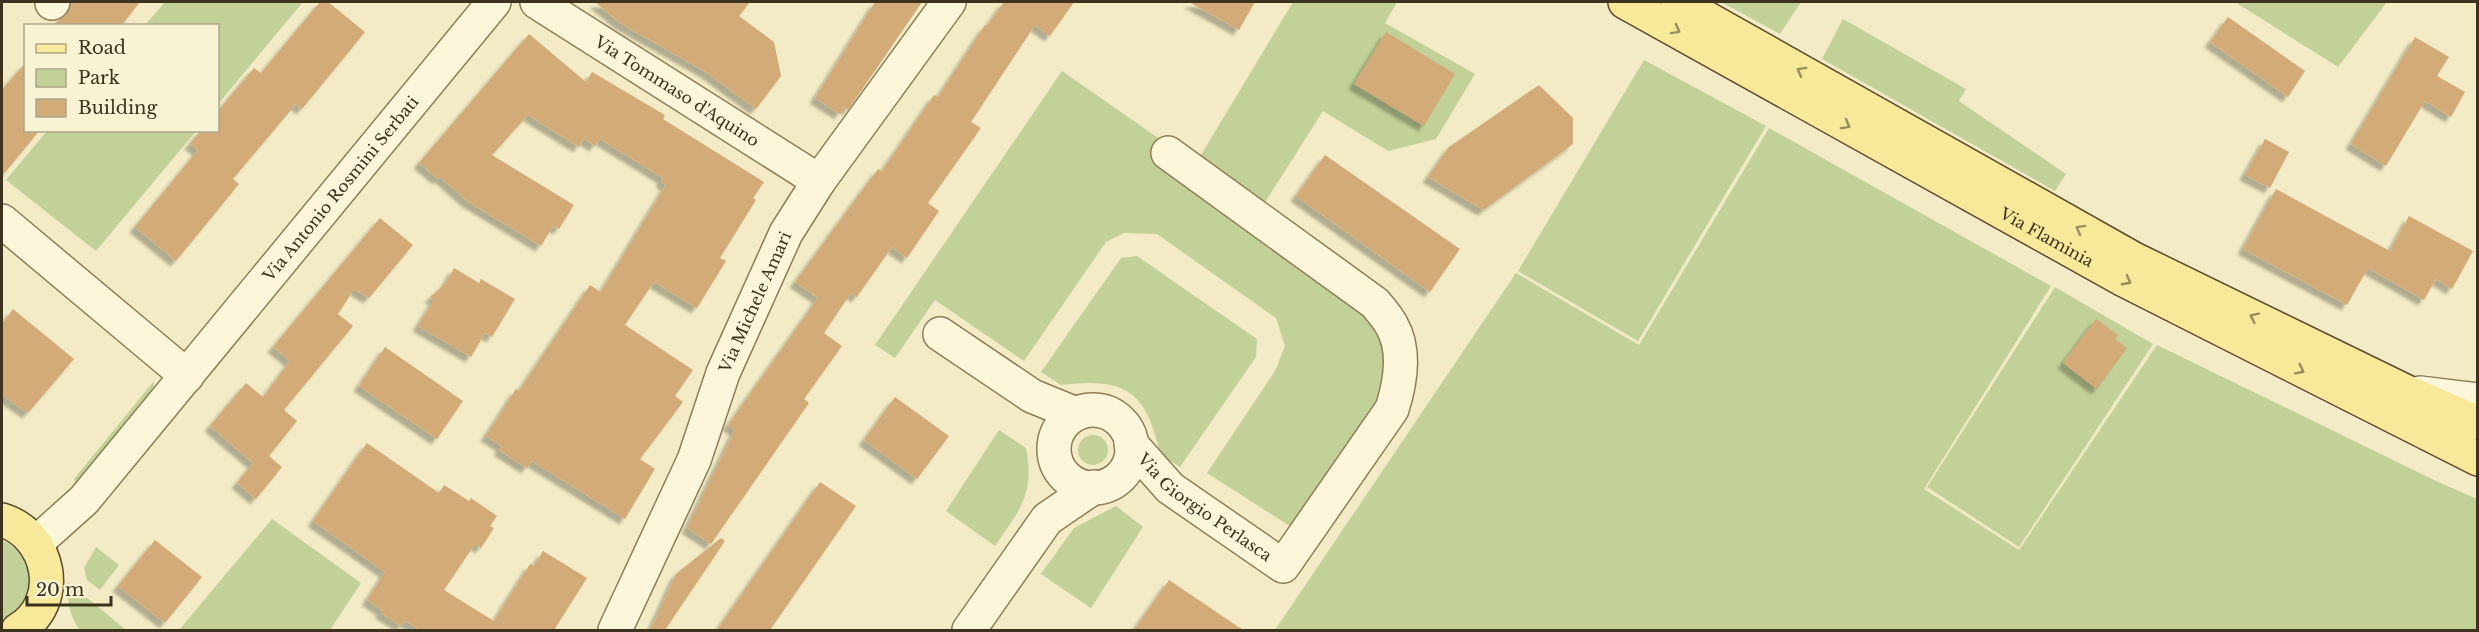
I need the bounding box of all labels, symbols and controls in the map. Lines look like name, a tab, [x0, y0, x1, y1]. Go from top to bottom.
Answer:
one-way arrow	[1670, 23, 1680, 34]
legend	[24, 24, 219, 132]
street label: Via Tommaso d'Aquino	[590, 31, 763, 151]
text: Road	[78, 37, 126, 59]
text: Park	[78, 67, 120, 89]
one-way arrow	[1796, 67, 1807, 78]
street label: Via Antonio Rosmini Serbati	[258, 91, 423, 286]
text: Building	[78, 97, 157, 119]
one-way arrow	[1840, 118, 1850, 129]
street label: Via Flaminia	[1996, 203, 2097, 271]
one-way arrow	[2076, 224, 2086, 236]
street label: Via Michele Amari	[714, 228, 796, 377]
one-way arrow	[2120, 274, 2131, 285]
one-way arrow	[2249, 313, 2260, 325]
one-way arrow	[2294, 363, 2305, 374]
street label: Via Giorgio Perlasca	[1133, 448, 1276, 565]
scale bar	[27, 569, 111, 607]
text: 20 m	[36, 579, 84, 601]

